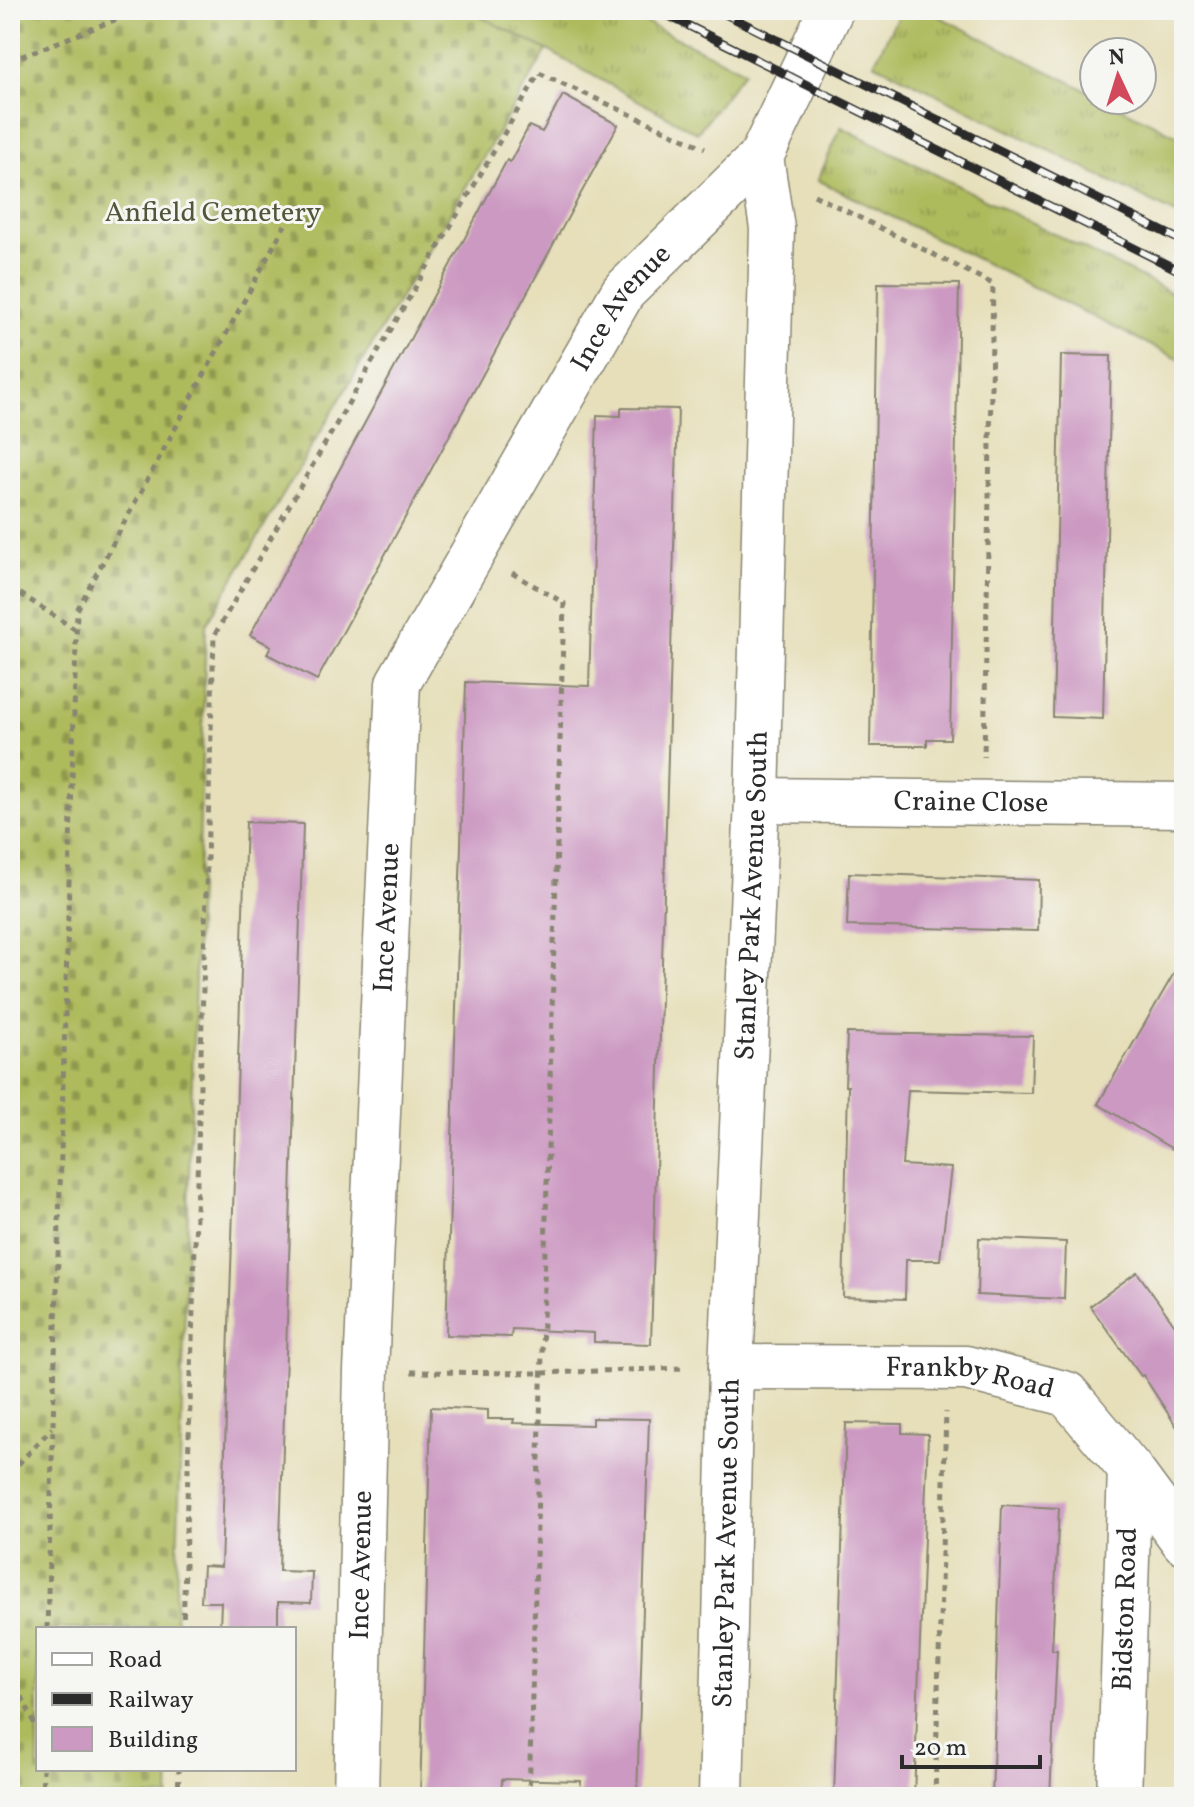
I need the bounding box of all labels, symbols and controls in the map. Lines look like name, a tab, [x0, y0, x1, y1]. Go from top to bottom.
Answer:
north arrow	[1078, 36, 1158, 116]
text: N	[1108, 43, 1126, 75]
park label: Anfield Cemetery	[105, 194, 321, 233]
street label: Ince Avenue	[562, 235, 680, 379]
street label: Stanley Park Avenue South	[726, 730, 778, 1061]
street label: Craine Close	[893, 782, 1049, 823]
street label: Ince Avenue	[364, 842, 410, 993]
street label: Frankby Road	[886, 1348, 1058, 1409]
street label: Stanley Park Avenue South	[704, 1378, 750, 1709]
street label: Ince Avenue	[340, 1490, 383, 1640]
street label: Bidston Road	[1103, 1527, 1148, 1692]
legend	[36, 1627, 296, 1771]
text: Road	[108, 1644, 162, 1678]
text: Railway	[108, 1684, 194, 1718]
scale bar	[902, 1719, 1040, 1769]
text: Building	[108, 1724, 198, 1758]
text: 20 m	[914, 1732, 967, 1766]

